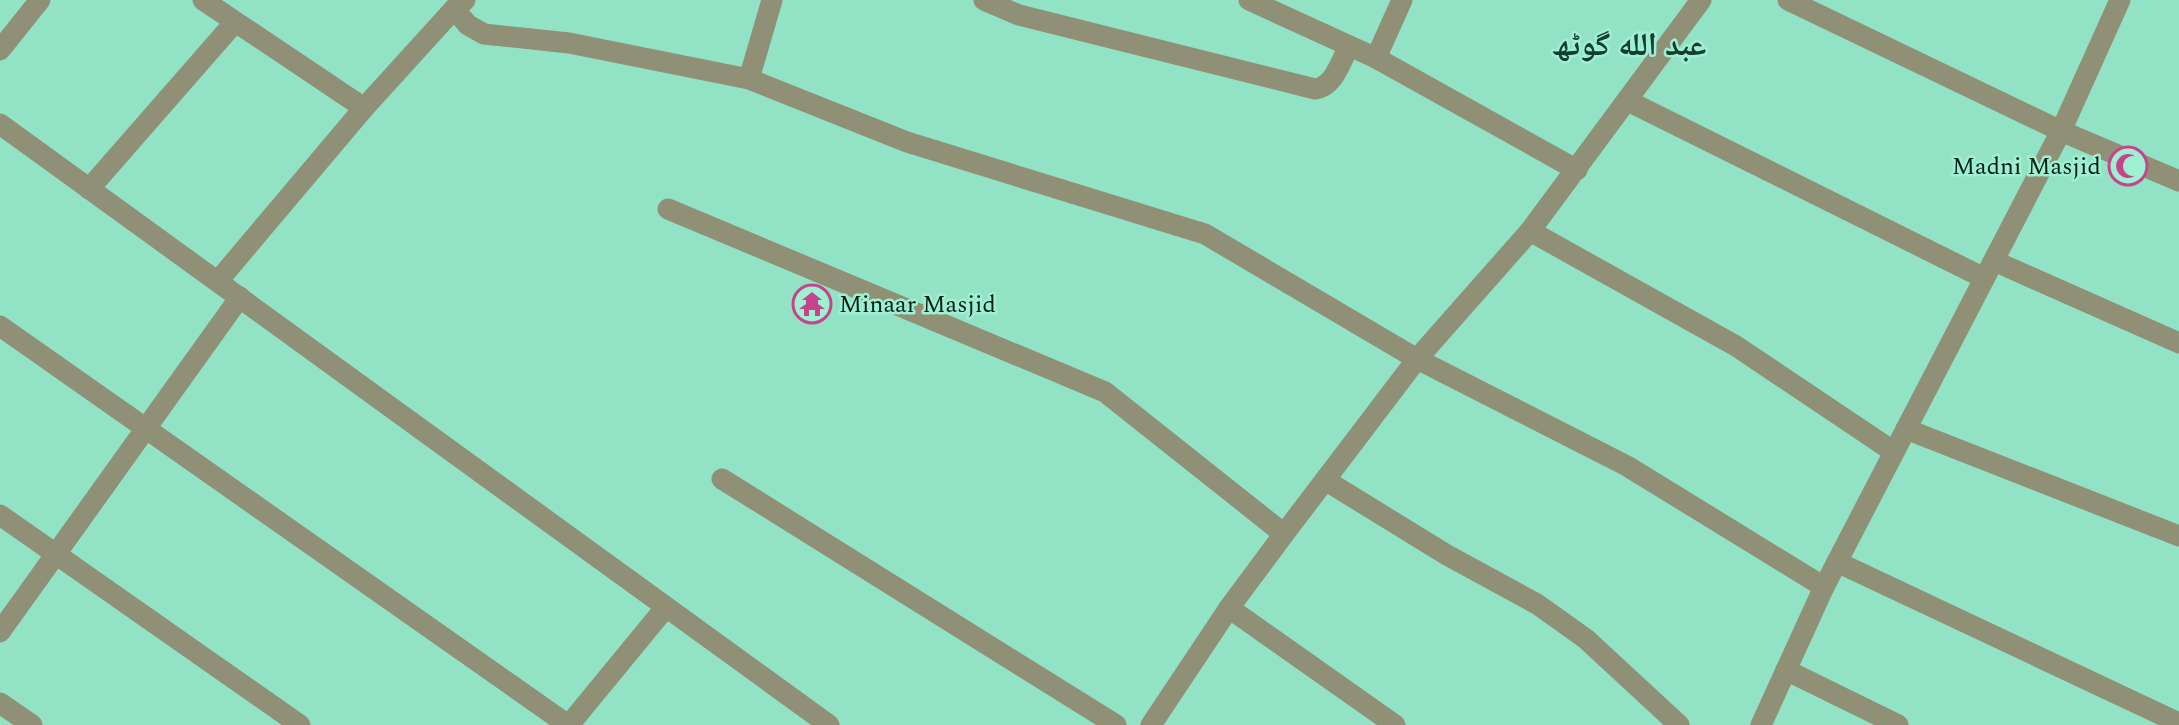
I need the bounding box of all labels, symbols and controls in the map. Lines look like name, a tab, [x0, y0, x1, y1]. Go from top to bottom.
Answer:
district label: عبد الله گوٹھ	[1552, 21, 1706, 70]
mosque icon: Madni Masjid	[2107, 145, 2149, 187]
place label: Madni Masjid	[1952, 149, 2101, 185]
temple icon: Minaar Masjid	[791, 283, 833, 325]
place label: Minaar Masjid	[839, 287, 996, 323]

